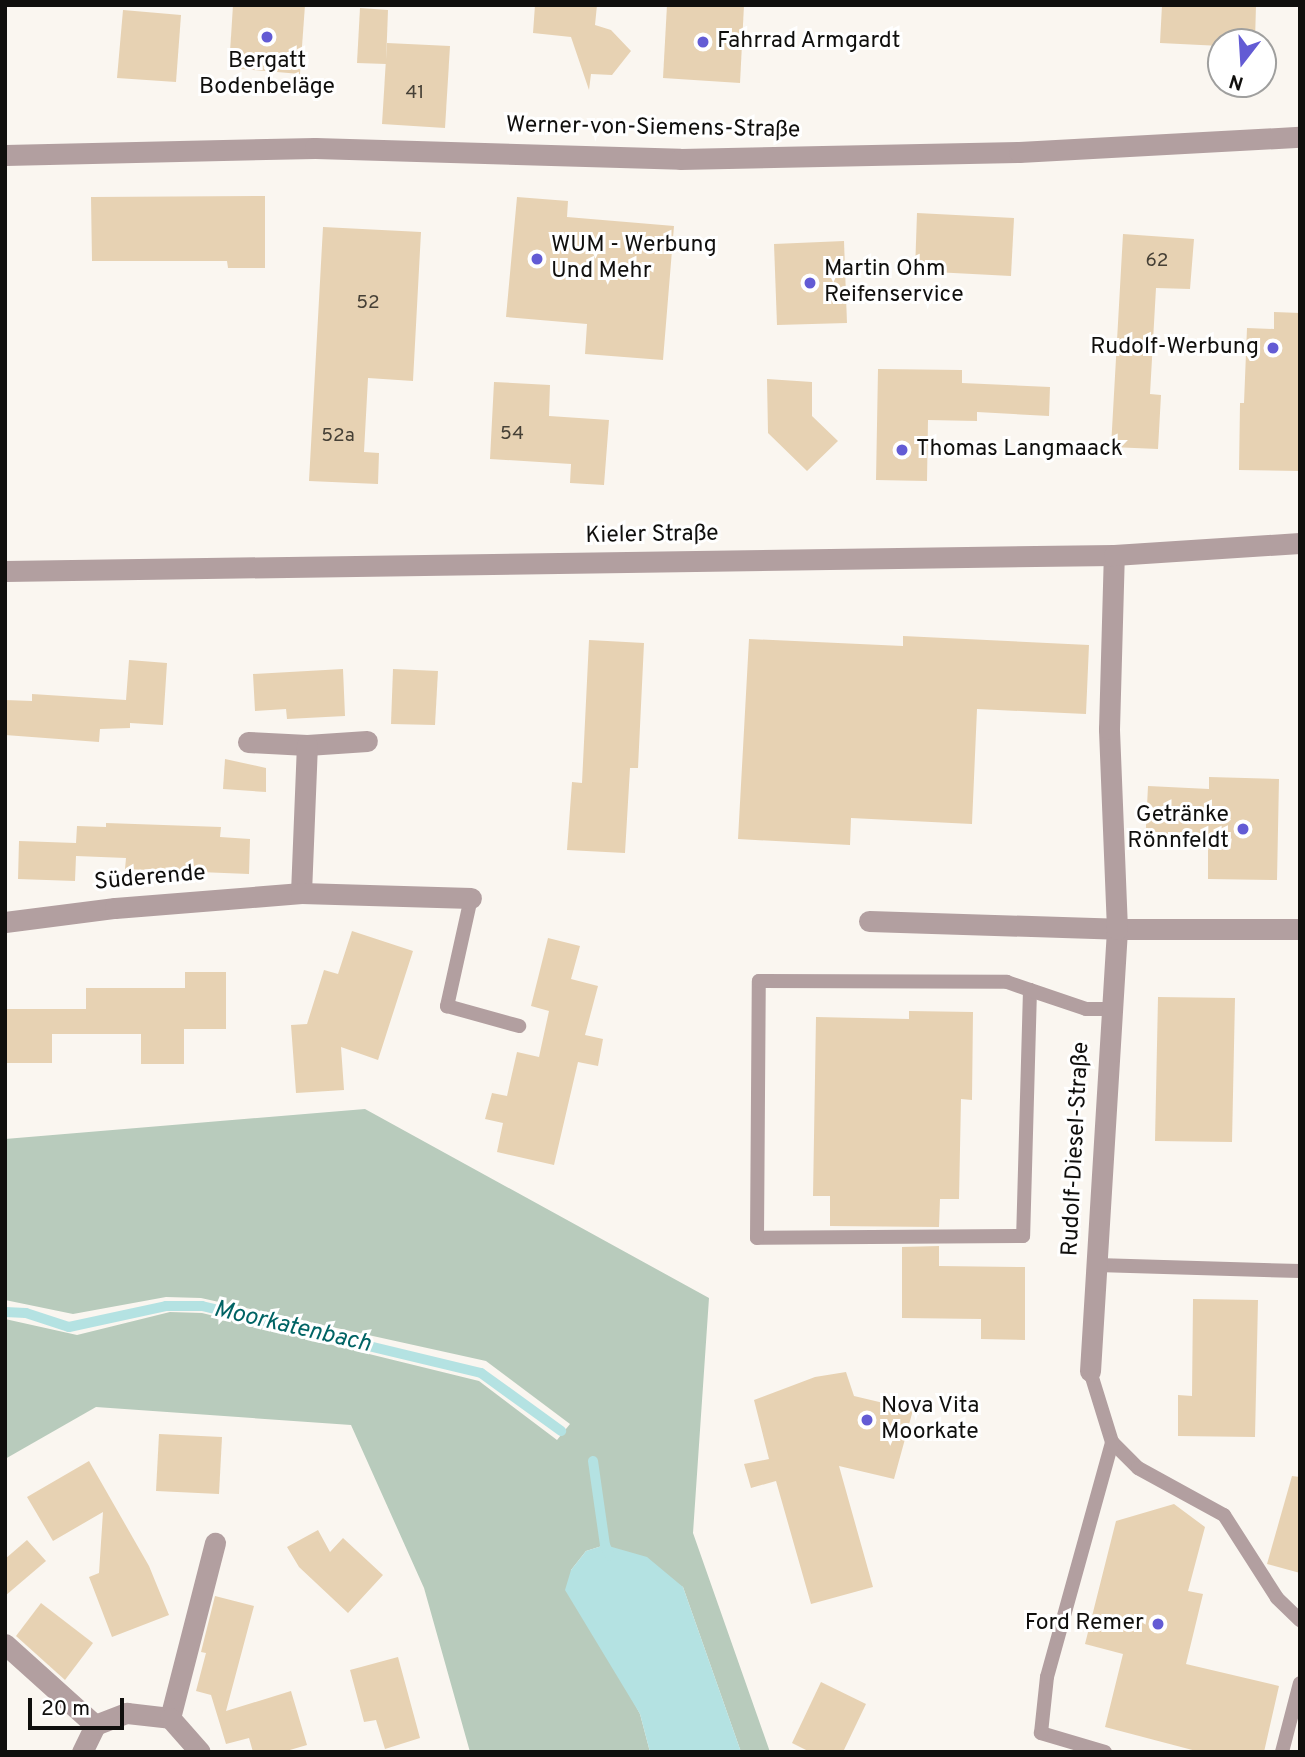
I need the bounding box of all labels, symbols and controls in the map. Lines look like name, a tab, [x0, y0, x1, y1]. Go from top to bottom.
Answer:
place label: Fahrrad Armgardt	[717, 28, 901, 56]
north arrow	[1207, 28, 1277, 98]
marker: Bergatt Bodenbeläge	[259, 29, 275, 45]
marker: Fahrrad Armgardt	[695, 34, 711, 50]
place label: Bergatt Bodenbeläge	[199, 48, 335, 102]
text: N	[1226, 68, 1246, 95]
house number: 41	[406, 83, 424, 105]
street label: Werner-von-Siemens-Straße	[506, 113, 800, 145]
place label: WUM - Werbung Und Mehr	[551, 232, 717, 286]
marker: WUM - Werbung Und Mehr	[529, 251, 545, 267]
house number: 62	[1146, 251, 1168, 273]
place label: Martin Ohm Reifenservice	[824, 256, 964, 310]
marker: Martin Ohm Reifenservice	[802, 275, 818, 291]
house number: 52	[356, 293, 380, 315]
place label: Rudolf-Werbung	[1090, 334, 1259, 362]
marker: Rudolf-Werbung	[1265, 340, 1281, 356]
house number: 54	[500, 424, 524, 446]
house number: 52a	[321, 426, 355, 448]
place label: Thomas Langmaack	[916, 436, 1123, 464]
marker: Thomas Langmaack	[894, 442, 910, 458]
street label: Kieler Straße	[585, 521, 719, 551]
place label: Getränke Rönnfeldt	[1127, 802, 1229, 856]
marker: Getränke Rönnfeldt	[1235, 821, 1251, 837]
street label: Süderende	[93, 860, 207, 898]
street label: Rudolf-Diesel-Straße	[1058, 1041, 1096, 1257]
water label: Moorkatenbach	[211, 1296, 373, 1360]
place label: Nova Vita Moorkate	[881, 1393, 980, 1447]
marker: Nova Vita Moorkate	[859, 1412, 875, 1428]
place label: Ford Remer	[1025, 1610, 1144, 1638]
marker: Ford Remer	[1150, 1616, 1166, 1632]
scale bar	[32, 1684, 128, 1728]
text: 20 m	[41, 1696, 90, 1723]

